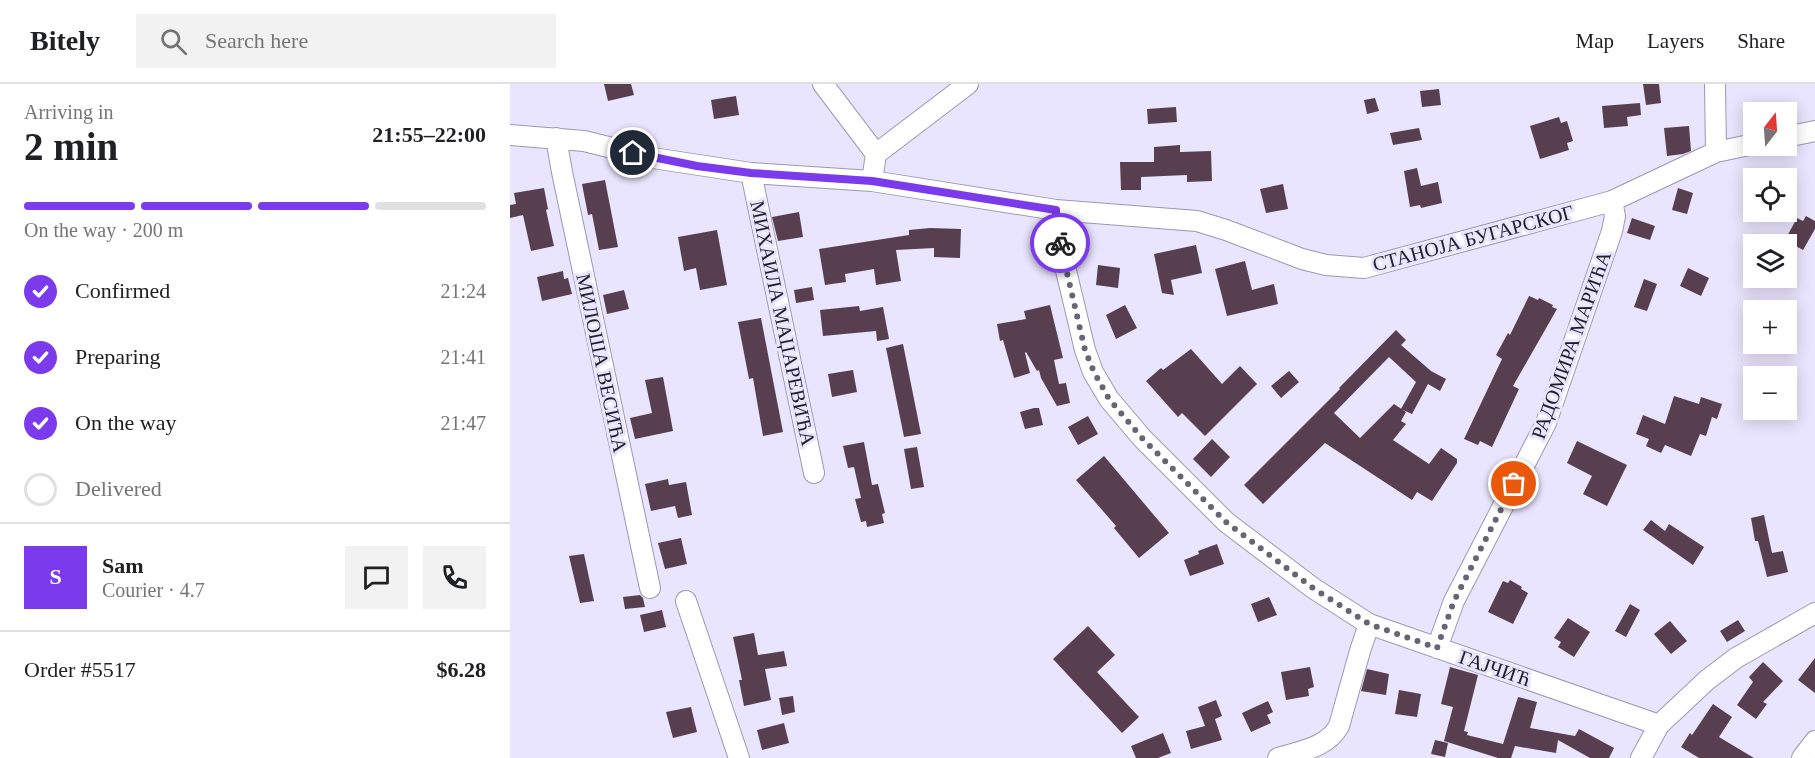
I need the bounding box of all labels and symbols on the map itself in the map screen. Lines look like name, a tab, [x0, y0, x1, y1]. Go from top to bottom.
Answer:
north arrow	[1743, 102, 1797, 156]
pin	[607, 127, 658, 178]
street label: МИХАИЛА МАЏАРЕВИЋА	[745, 198, 820, 448]
street label: СТАНОЈА БУГАРСКОГ	[1370, 201, 1576, 275]
courier	[1030, 213, 1090, 273]
street label: РАДОМИРА МАРИЋА	[1527, 248, 1616, 442]
street label: МИЛОША ВЕСИЋА	[572, 271, 632, 455]
pin	[1488, 458, 1539, 509]
street label: ГАЈЧИЋ	[1456, 646, 1534, 690]

